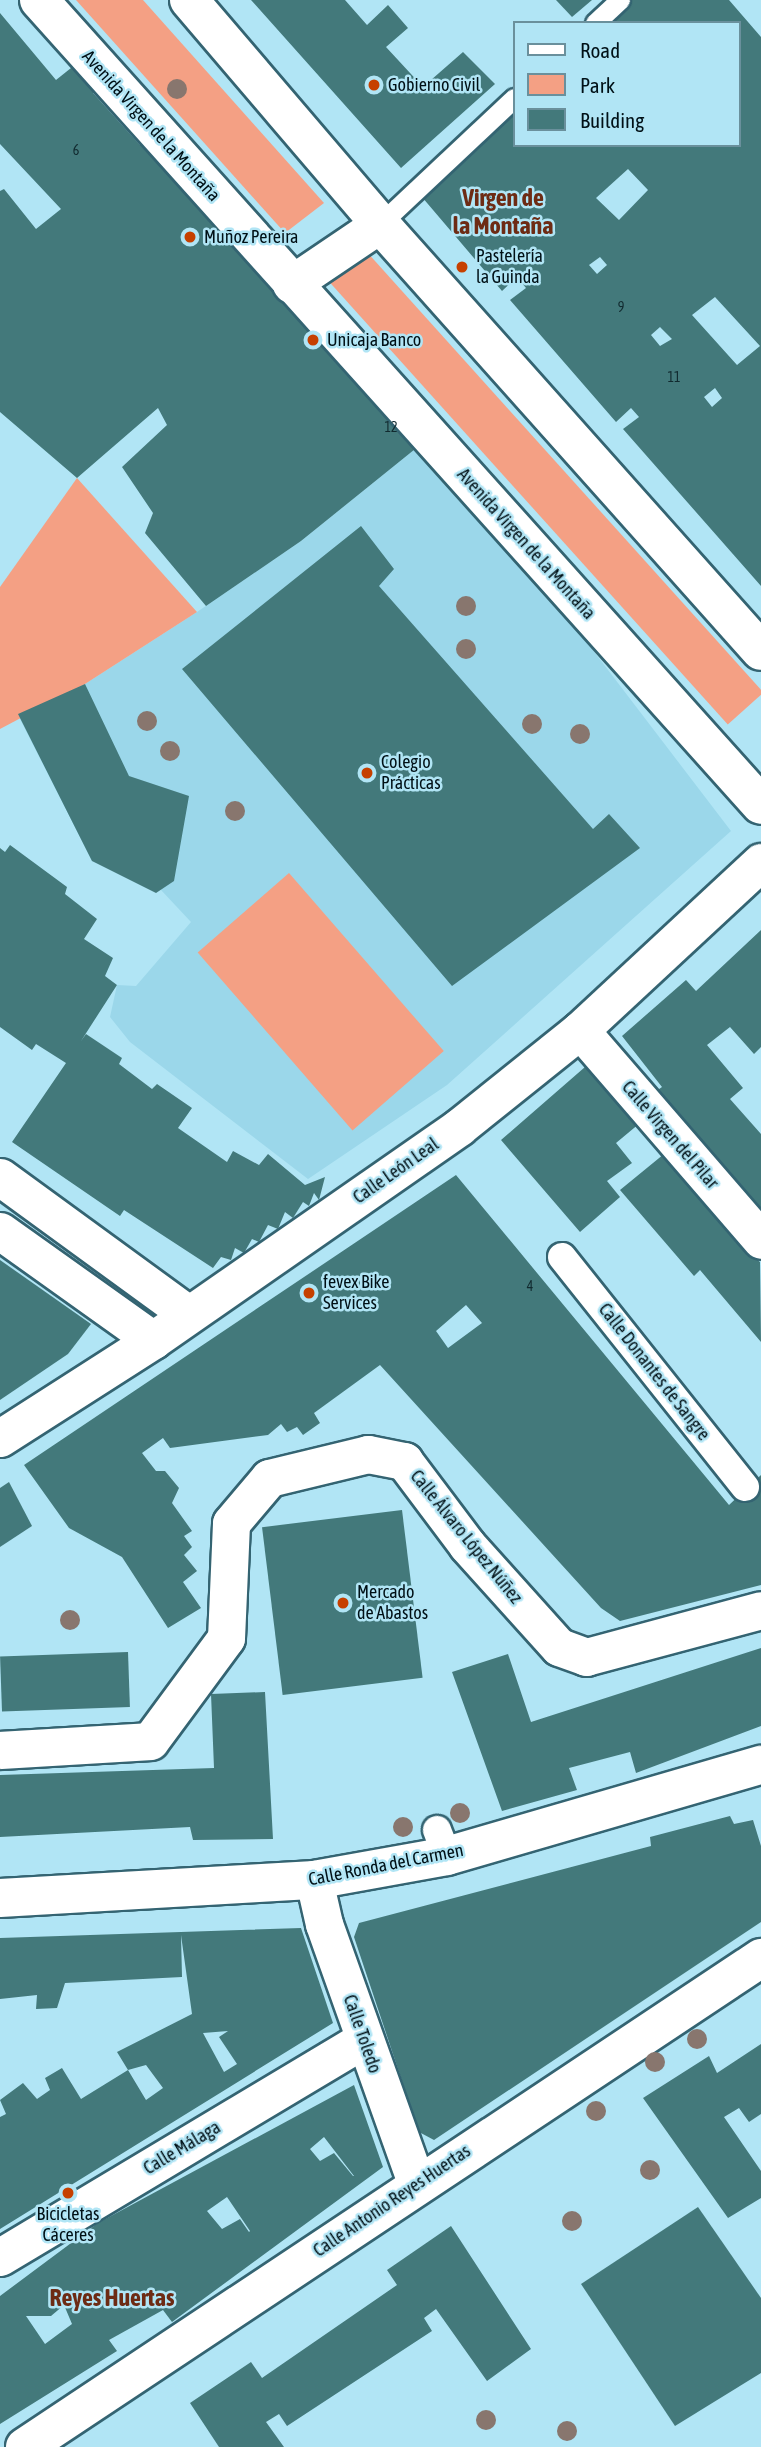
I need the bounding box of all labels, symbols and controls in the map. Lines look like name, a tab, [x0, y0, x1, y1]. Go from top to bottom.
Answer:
legend	[512, 21, 740, 147]
text: Road	[580, 38, 620, 62]
street label: Avenida Virgen de la Montaña	[78, 46, 224, 206]
text: Park	[580, 73, 615, 97]
place label: Gobierno Civil	[388, 74, 480, 96]
marker: Gobierno Civil	[366, 77, 382, 93]
text: Building	[580, 108, 644, 132]
house number: 6	[73, 142, 79, 158]
district label: Virgen de la Montaña	[453, 184, 553, 240]
place label: Muñoz Pereira	[204, 226, 298, 248]
marker: Muñoz Pereira	[182, 229, 198, 245]
place label: Pastelería la Guinda	[476, 246, 543, 288]
marker: Pastelería la Guinda	[454, 259, 470, 275]
house number: 9	[618, 299, 624, 315]
place label: Unicaja Banco	[327, 329, 421, 351]
marker: Unicaja Banco	[305, 332, 321, 348]
house number: 11	[667, 369, 681, 385]
house number: 12	[384, 419, 398, 435]
street label: Avenida Virgen de la Montaña	[453, 464, 599, 624]
place label: Colegio Prácticas	[381, 752, 441, 794]
marker: Colegio Prácticas	[359, 765, 375, 781]
street label: Calle Virgen del Pilar	[617, 1077, 723, 1193]
street label: Calle León Leal	[349, 1134, 443, 1208]
place label: fevex Bike Services	[323, 1272, 389, 1314]
house number: 4	[527, 1278, 533, 1294]
marker: fevex Bike Services	[301, 1285, 317, 1301]
street label: Calle Donantes de Sangre	[594, 1299, 714, 1445]
street label: Calle Álvaro López Núñez	[406, 1466, 526, 1608]
place label: Mercado de Abastos	[357, 1582, 428, 1624]
marker: Mercado de Abastos	[335, 1595, 351, 1611]
street label: Calle Ronda del Carmen	[307, 1839, 465, 1891]
street label: Calle Toledo	[339, 1992, 385, 2076]
street label: Calle Málaga	[140, 2117, 224, 2179]
street label: Calle Antonio Reyes Huertas	[309, 2140, 475, 2262]
marker: Bicicletas Cáceres	[60, 2185, 76, 2201]
place label: Bicicletas Cáceres	[37, 2204, 99, 2246]
district label: Reyes Huertas	[50, 2284, 174, 2312]

